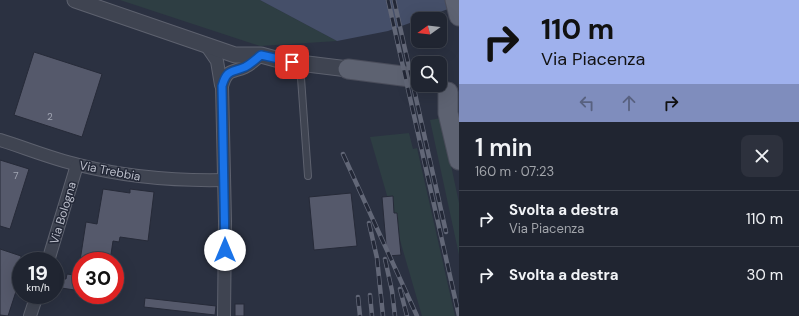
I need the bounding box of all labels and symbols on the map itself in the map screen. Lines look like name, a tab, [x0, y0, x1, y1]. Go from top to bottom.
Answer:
north arrow	[411, 12, 447, 48]
pin	[275, 45, 309, 79]
house number: 2	[47, 110, 53, 123]
street label: Via Trebbia	[78, 157, 142, 185]
house number: 7	[13, 169, 19, 182]
street label: Via Bologna	[46, 180, 80, 246]
position arrow	[204, 229, 246, 271]
speed limit sign: 30	[72, 252, 124, 304]

